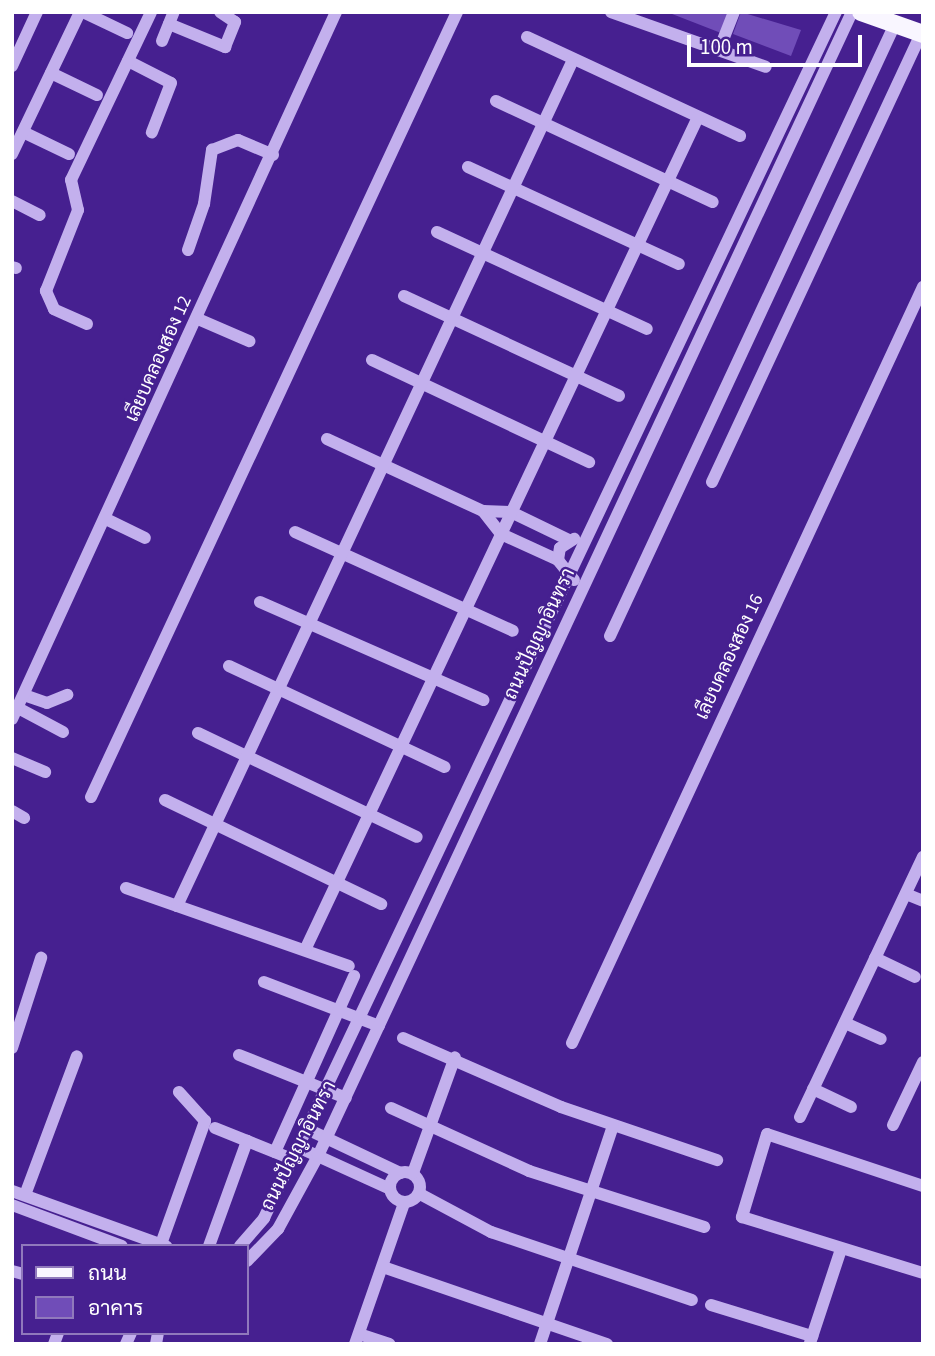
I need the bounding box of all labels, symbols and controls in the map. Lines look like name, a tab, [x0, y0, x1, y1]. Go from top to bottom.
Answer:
scale bar	[690, 21, 865, 65]
text: 100 m	[700, 32, 753, 62]
street label: เลียบคลองสอง 12	[121, 292, 197, 426]
street label: ถนนปัญญาอินทรา	[500, 565, 580, 703]
street label: เลียบคลองสอง 16	[691, 591, 769, 723]
street label: ถนนปัญญาอินทรา	[256, 1077, 342, 1215]
legend	[21, 1244, 248, 1335]
text: ถนน	[88, 1258, 127, 1288]
text: อาคาร	[88, 1293, 144, 1323]

